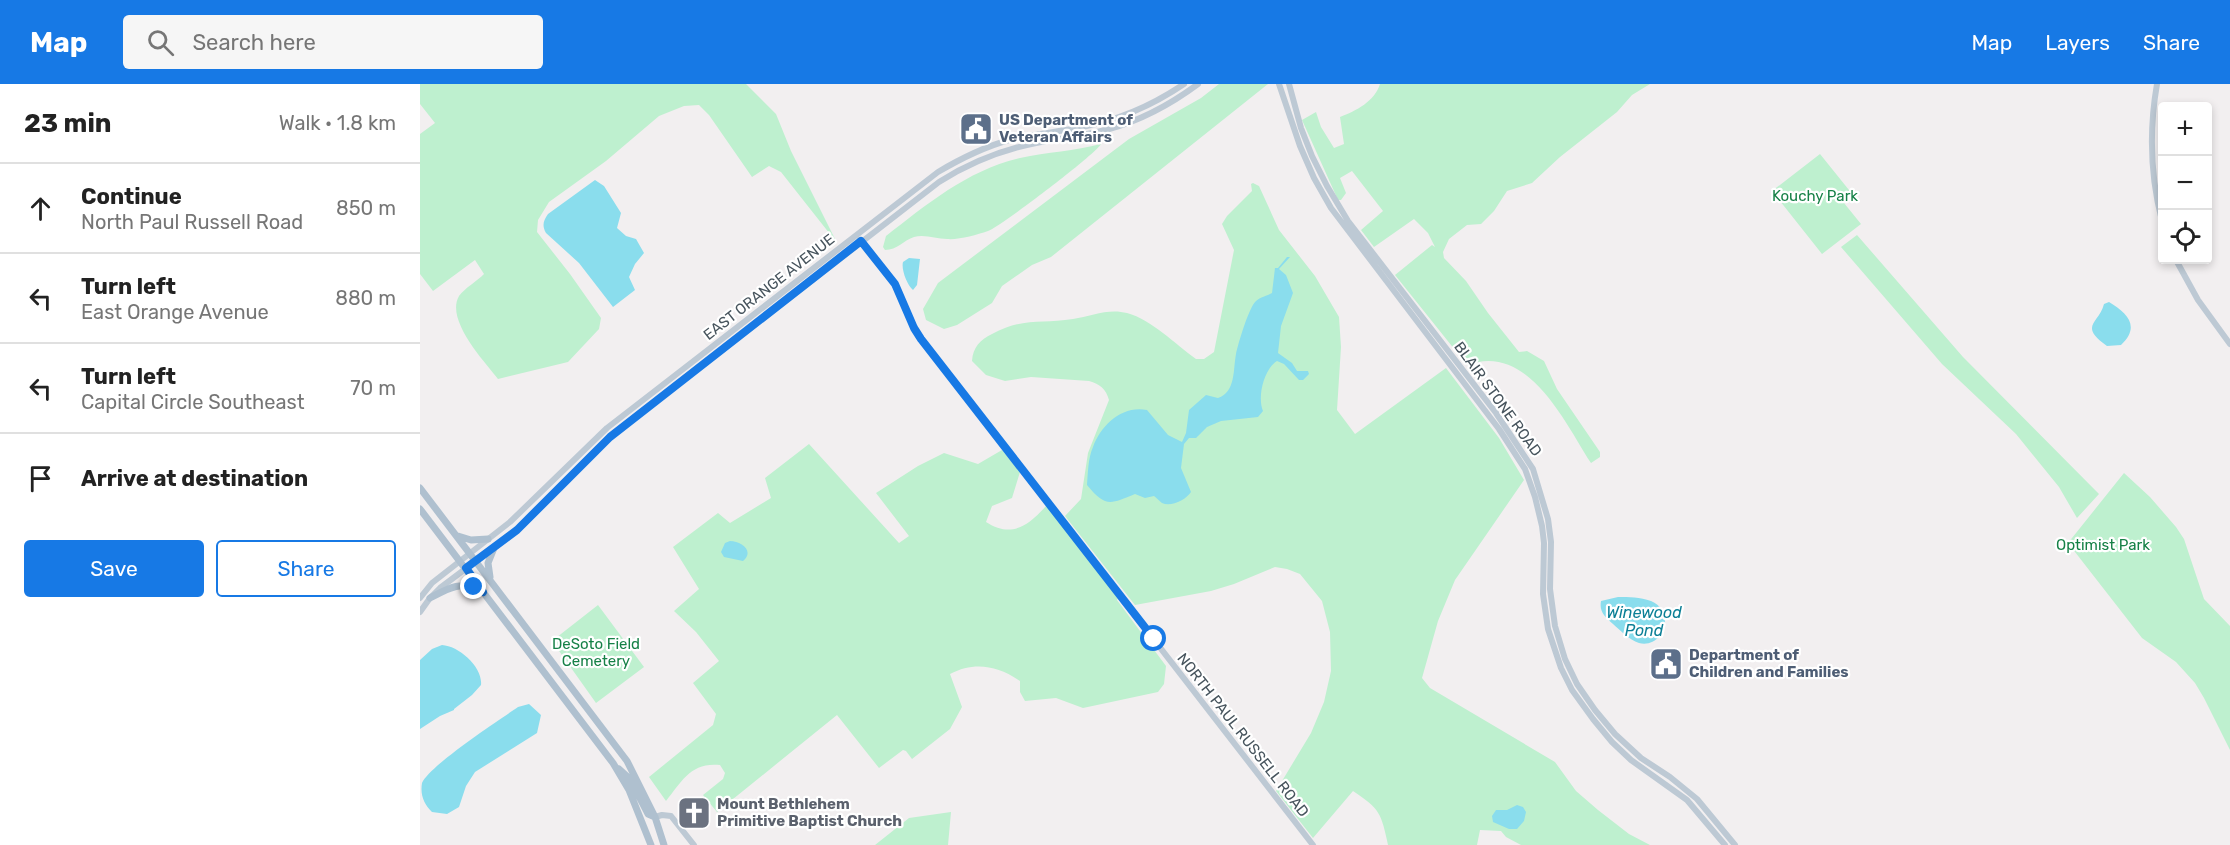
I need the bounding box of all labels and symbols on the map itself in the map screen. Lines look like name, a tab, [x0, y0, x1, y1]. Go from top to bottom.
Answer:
public building icon: US Department of Veteran Affairs	[958, 111, 994, 147]
place label: US Department of Veteran Affairs	[999, 111, 1133, 146]
park label: Kouchy Park	[1772, 187, 1858, 205]
street label: EAST ORANGE AVENUE	[700, 230, 838, 344]
street label: BLAIR STONE ROAD	[1450, 338, 1546, 460]
park label: Optimist Park	[2056, 536, 2150, 554]
route end	[460, 573, 486, 599]
water label: Winewood Pond	[1606, 603, 1682, 640]
route start	[1140, 625, 1166, 651]
park label: DeSoto Field Cemetery	[552, 635, 640, 670]
public building icon: Department of Children and Families	[1648, 646, 1684, 682]
place label: Department of Children and Families	[1689, 646, 1849, 681]
street label: NORTH PAUL RUSSELL ROAD	[1173, 650, 1313, 820]
church icon: Mount Bethlehem Primitive Baptist Church	[676, 795, 712, 831]
place label: Mount Bethlehem Primitive Baptist Church	[717, 795, 902, 830]

